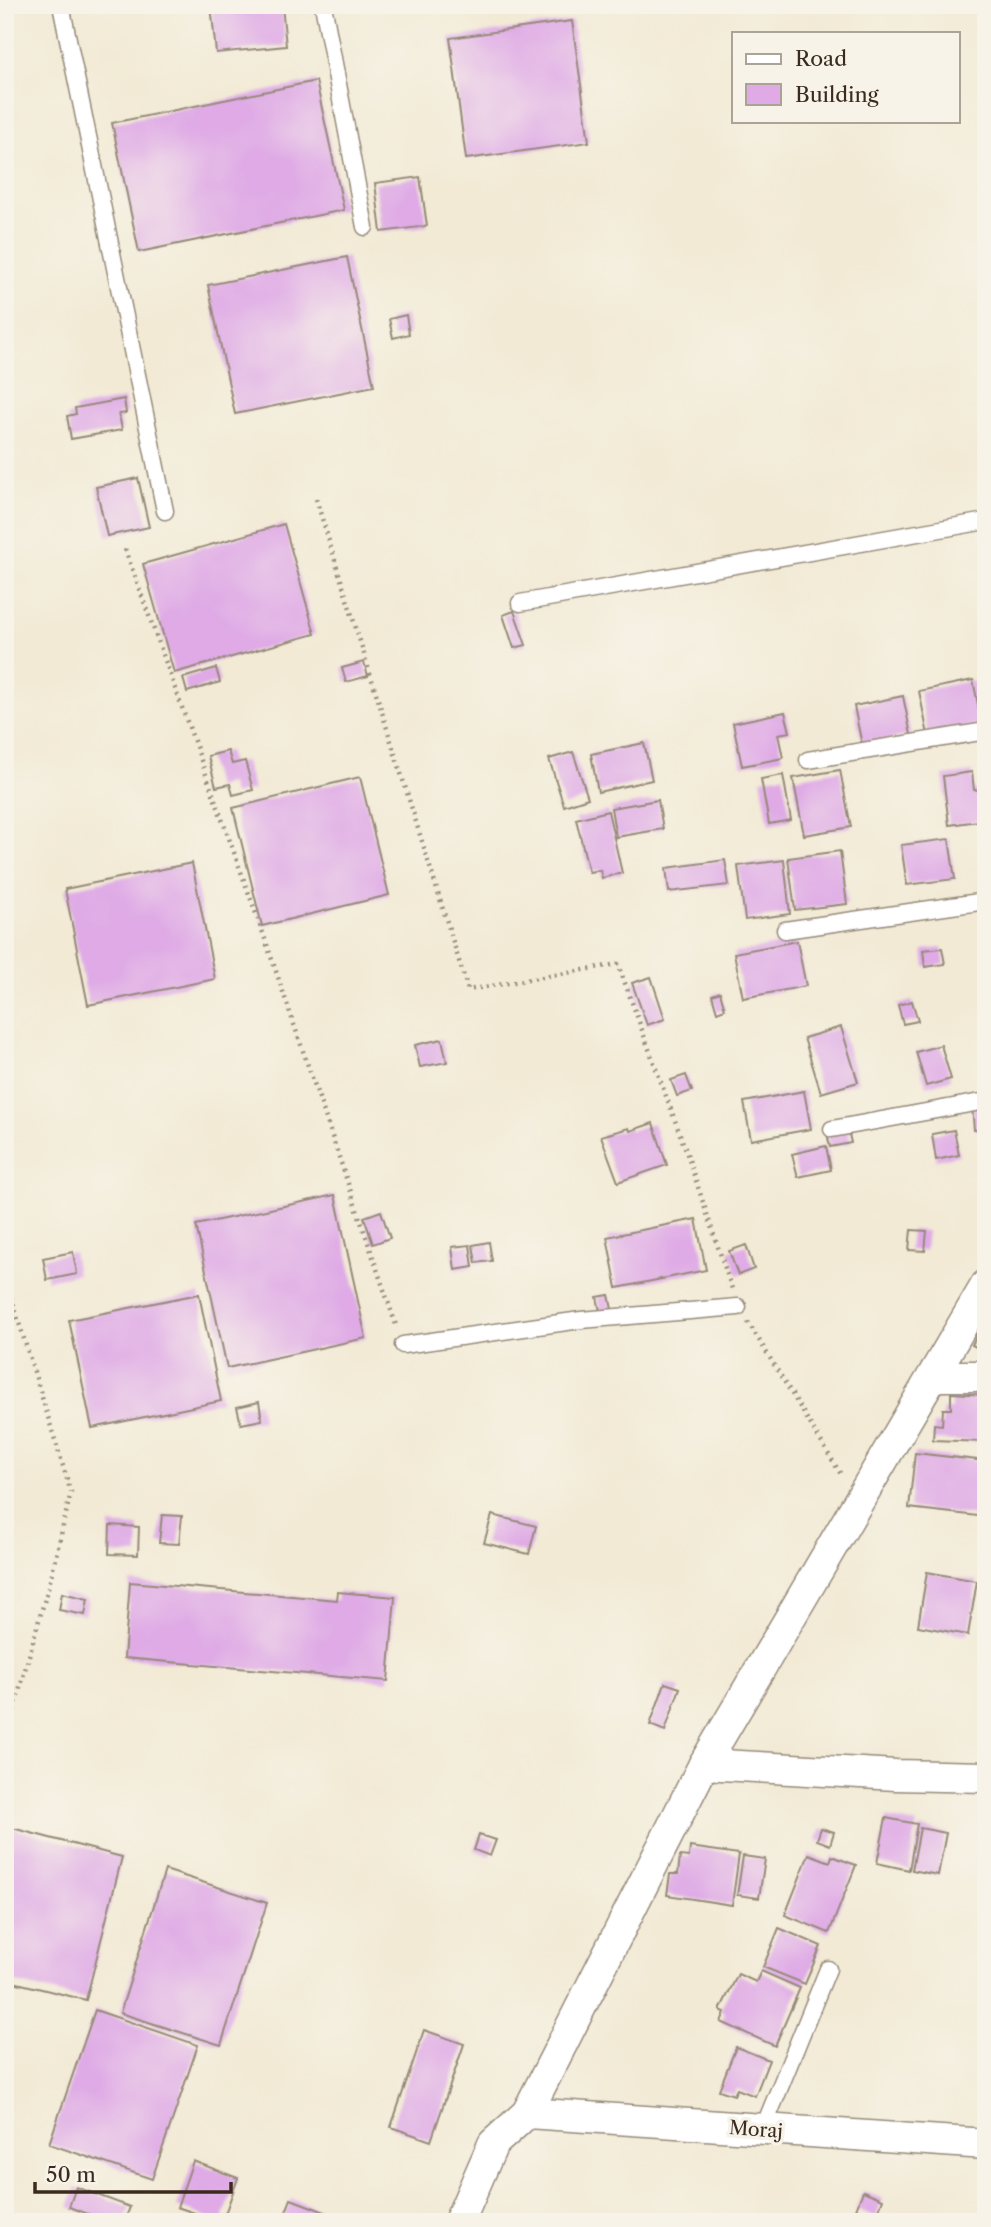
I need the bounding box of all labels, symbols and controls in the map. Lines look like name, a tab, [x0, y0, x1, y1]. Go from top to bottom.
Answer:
legend	[732, 32, 960, 122]
text: Road	[795, 46, 847, 71]
text: Building	[795, 82, 880, 107]
street label: Moraj	[728, 2116, 784, 2143]
scale bar	[35, 2150, 231, 2194]
text: 50 m	[46, 2162, 96, 2187]

